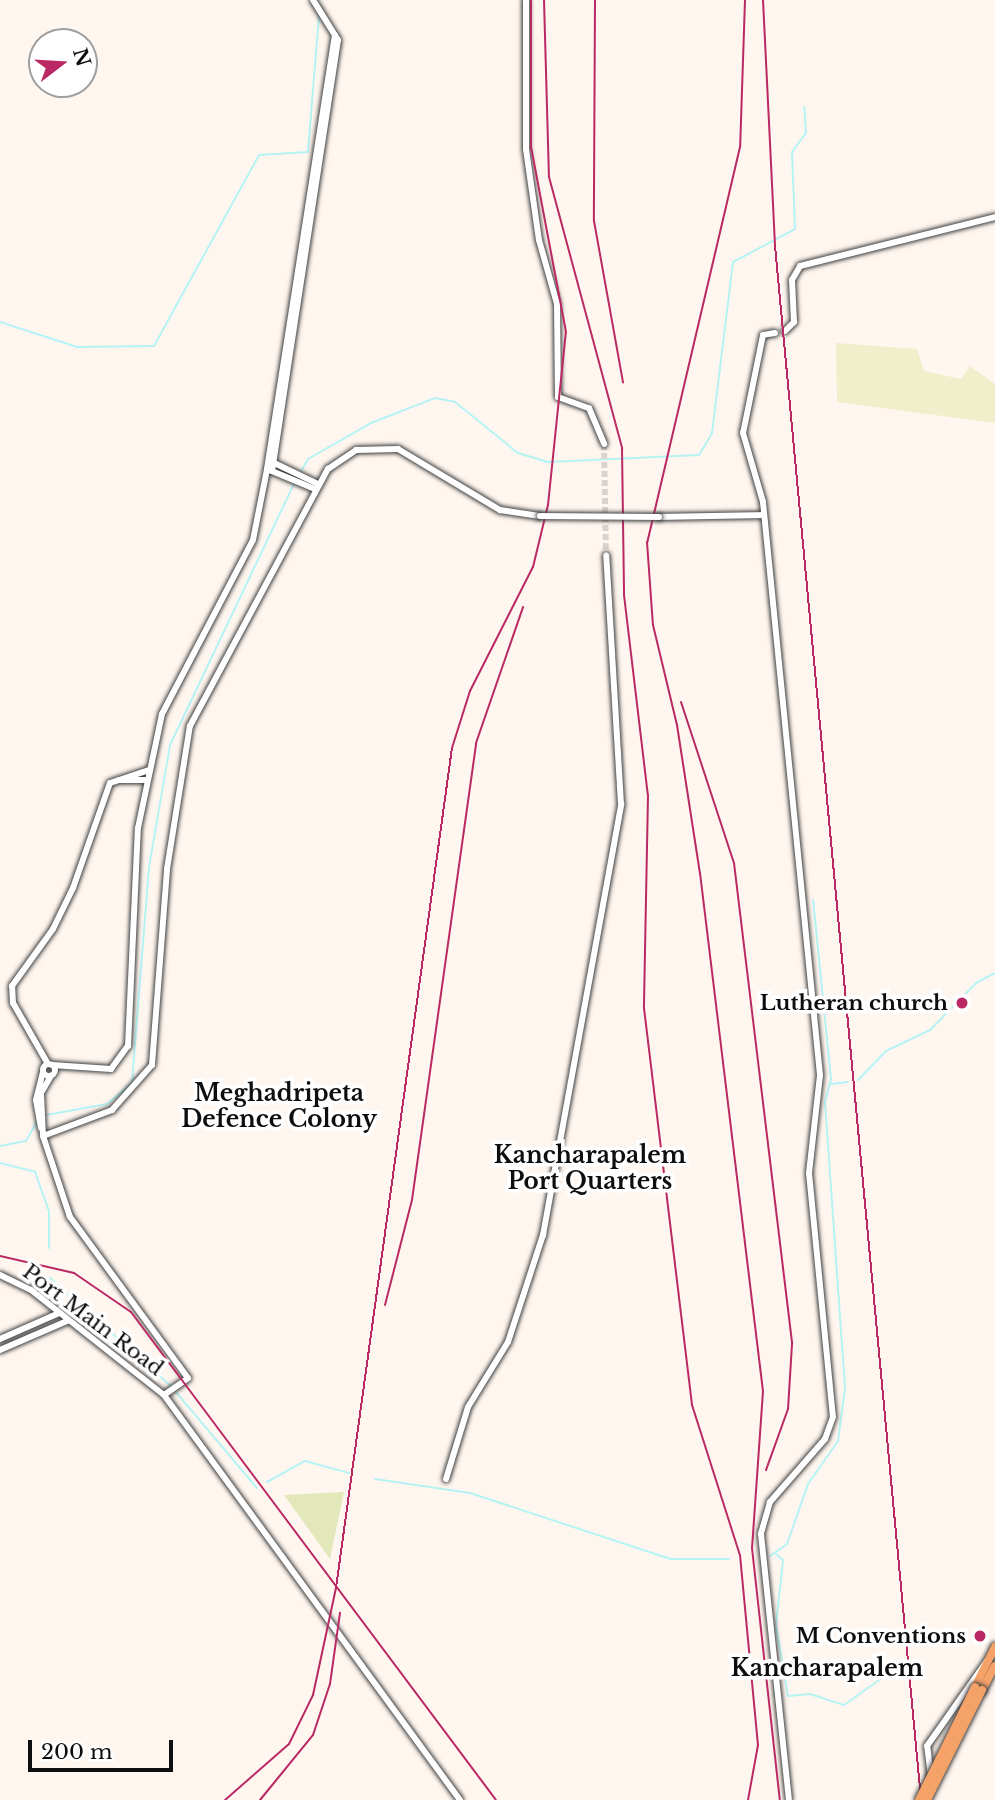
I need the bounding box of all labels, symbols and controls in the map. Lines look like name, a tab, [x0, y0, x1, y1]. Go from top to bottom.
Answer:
north arrow	[28, 28, 98, 98]
text: N	[68, 45, 95, 69]
place label: Lutheran church	[760, 990, 948, 1016]
marker: Lutheran church	[954, 995, 970, 1011]
district label: Meghadripeta Defence Colony	[181, 1079, 377, 1133]
district label: Kancharapalem Port Quarters	[494, 1141, 686, 1195]
street label: Port Main Road	[18, 1259, 168, 1381]
place label: M Conventions	[796, 1623, 966, 1649]
marker: M Conventions	[972, 1628, 988, 1644]
district label: Kancharapalem	[731, 1654, 923, 1682]
scale bar	[32, 1727, 177, 1771]
text: 200 m	[41, 1739, 112, 1765]

